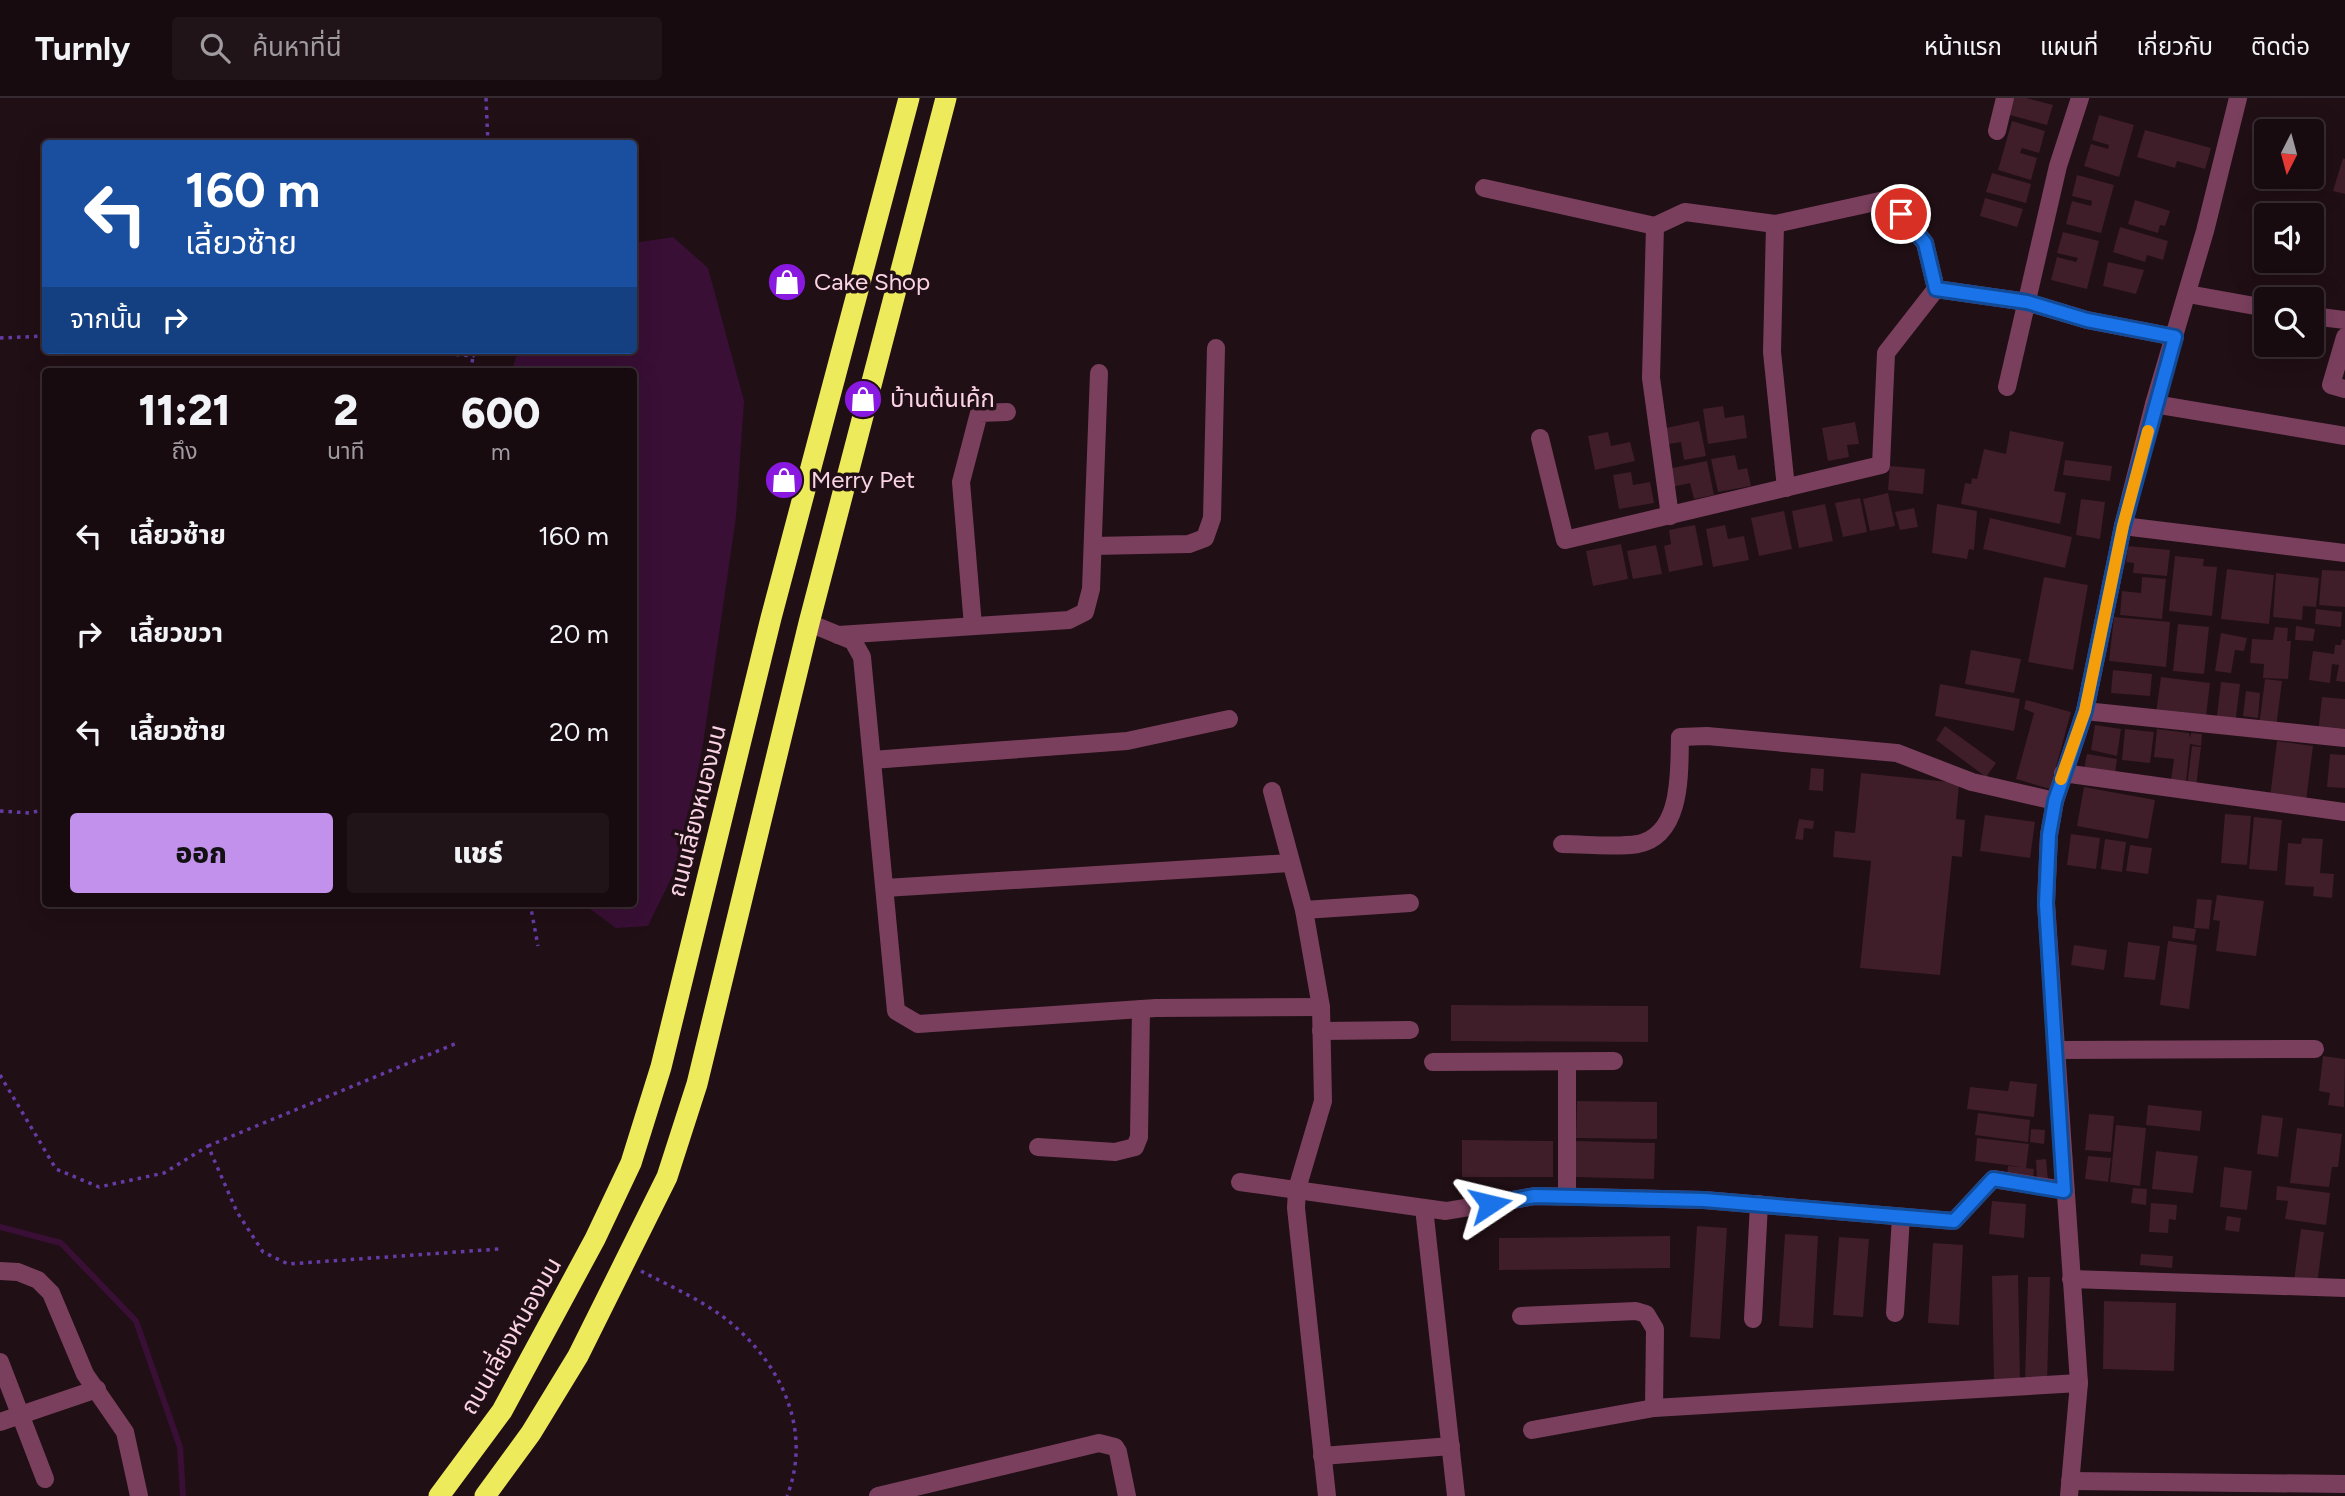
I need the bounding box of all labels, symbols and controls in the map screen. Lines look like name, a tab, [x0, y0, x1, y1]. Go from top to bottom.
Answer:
search box	[172, 17, 662, 80]
text: Turnly	[35, 29, 130, 68]
icon: search	[196, 29, 234, 67]
text: ค้นหาที่นี่	[252, 31, 342, 63]
text: หน้าแรก	[1924, 32, 2002, 61]
text: แผนที่	[2040, 32, 2098, 61]
text: เกี่ยวกับ	[2136, 32, 2213, 61]
text: ติดต่อ	[2251, 32, 2310, 61]
north arrow	[2254, 119, 2324, 189]
map controls	[2254, 119, 2324, 357]
text: 160 m	[185, 160, 320, 219]
icon: left	[70, 168, 161, 259]
pin	[1871, 184, 1931, 244]
icon: arrive	[1882, 195, 1920, 233]
button: sound	[2254, 203, 2324, 273]
text: เลี้ยวซ้าย	[185, 224, 297, 262]
shop icon: Cake Shop	[766, 261, 808, 303]
place label: Cake Shop	[814, 267, 930, 296]
button: search	[2254, 287, 2324, 357]
icon: right	[156, 301, 194, 339]
text: จากนั้น	[70, 303, 142, 335]
shop icon: บ้านต้นเค้ก	[842, 378, 884, 420]
place label: บ้านต้นเค้ก	[890, 384, 995, 413]
text: 11:21	[139, 385, 231, 436]
text: 2	[333, 385, 358, 436]
text: 600	[461, 388, 540, 439]
text: ถึง	[171, 437, 198, 465]
text: นาที	[327, 437, 365, 465]
text: m	[491, 438, 511, 466]
shop icon: Merry Pet	[763, 459, 805, 501]
place label: Merry Pet	[811, 465, 915, 494]
icon: left	[70, 517, 108, 555]
text: เลี้ยวซ้าย	[129, 519, 226, 551]
text: 160 m	[538, 520, 609, 552]
icon: right	[70, 615, 108, 653]
text: เลี้ยวขวา	[129, 617, 223, 649]
text: 20 m	[549, 618, 609, 650]
icon: left	[70, 713, 108, 751]
text: เลี้ยวซ้าย	[129, 715, 226, 747]
text: 20 m	[549, 716, 609, 748]
street label: ถนนเลี่ยงหนองมน	[659, 721, 732, 900]
button: ออก	[70, 813, 333, 893]
button: แชร์	[347, 813, 609, 893]
position arrow	[1453, 1167, 1527, 1241]
street label: ถนนเลี่ยงหนองมน	[452, 1251, 567, 1419]

